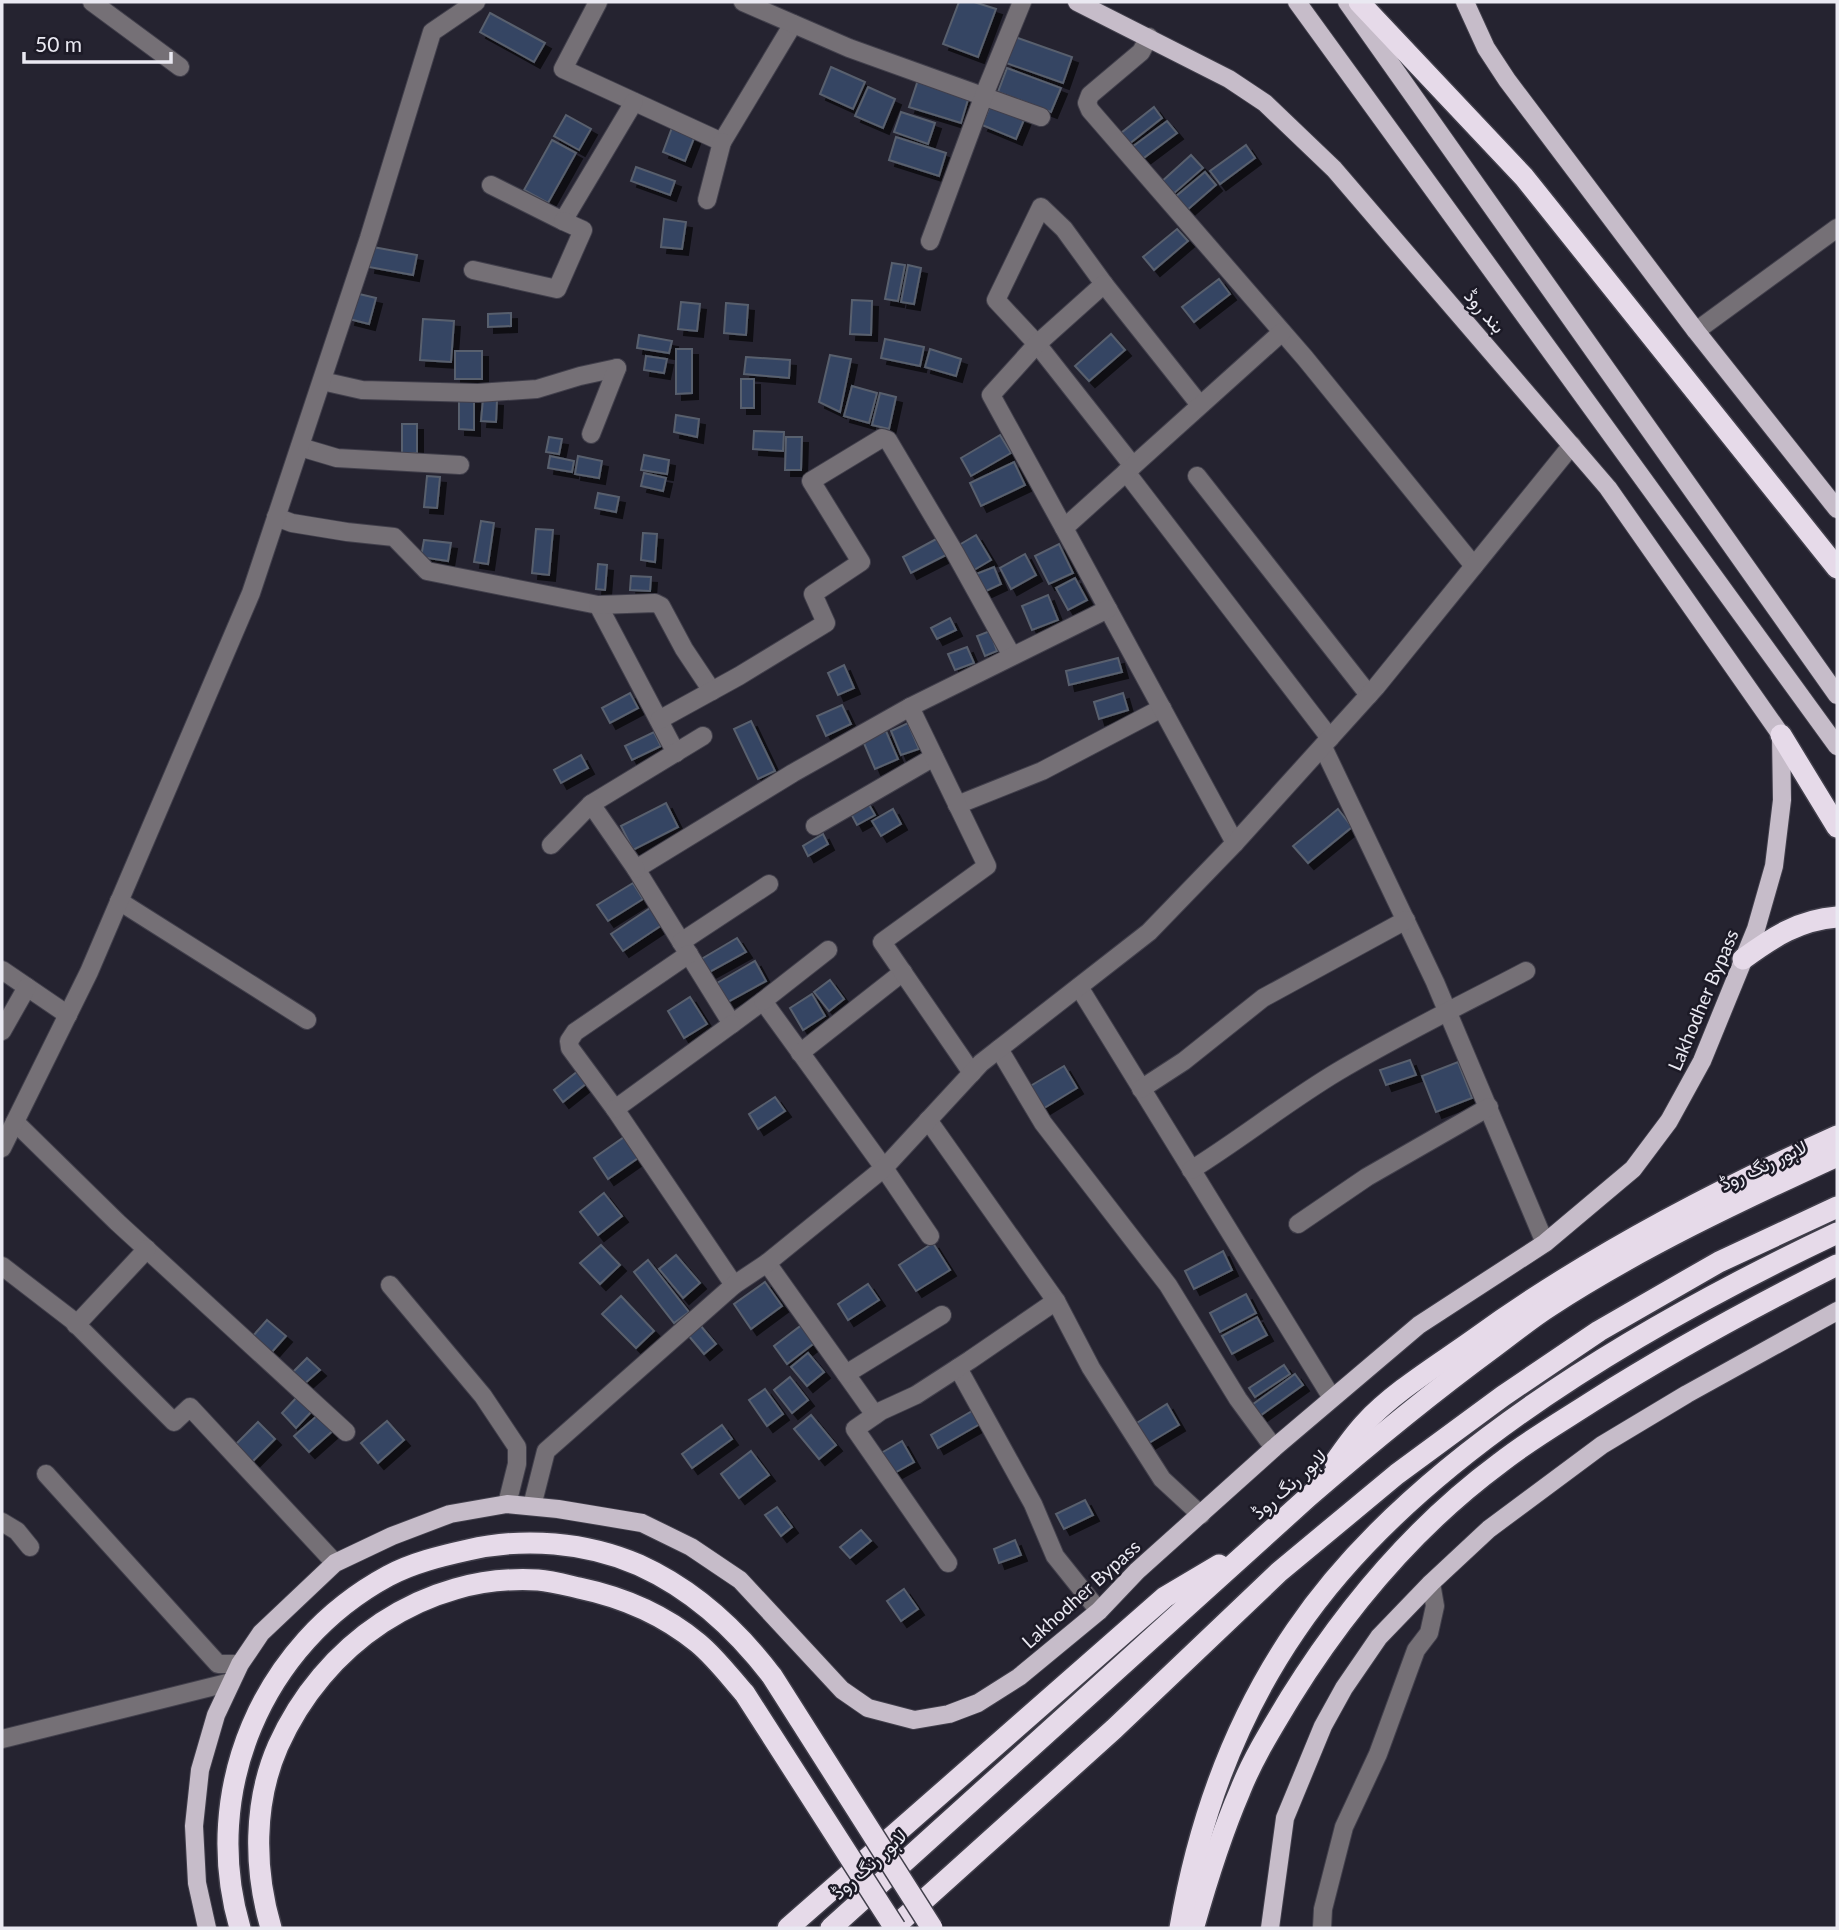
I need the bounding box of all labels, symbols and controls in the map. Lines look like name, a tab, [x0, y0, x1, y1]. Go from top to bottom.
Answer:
scale bar	[24, 21, 172, 65]
text: 50 m	[35, 31, 82, 56]
street label: بند روڈ	[1459, 284, 1511, 338]
street label: Lakhodher Bypass	[1662, 926, 1743, 1074]
street label: لاہور رنگ روڈ	[1716, 1134, 1811, 1196]
street label: لاہور رنگ روڈ	[1246, 1444, 1332, 1525]
street label: Lakhodher Bypass	[1017, 1534, 1145, 1653]
street label: لاہور رنگ روڈ	[826, 1824, 912, 1905]

